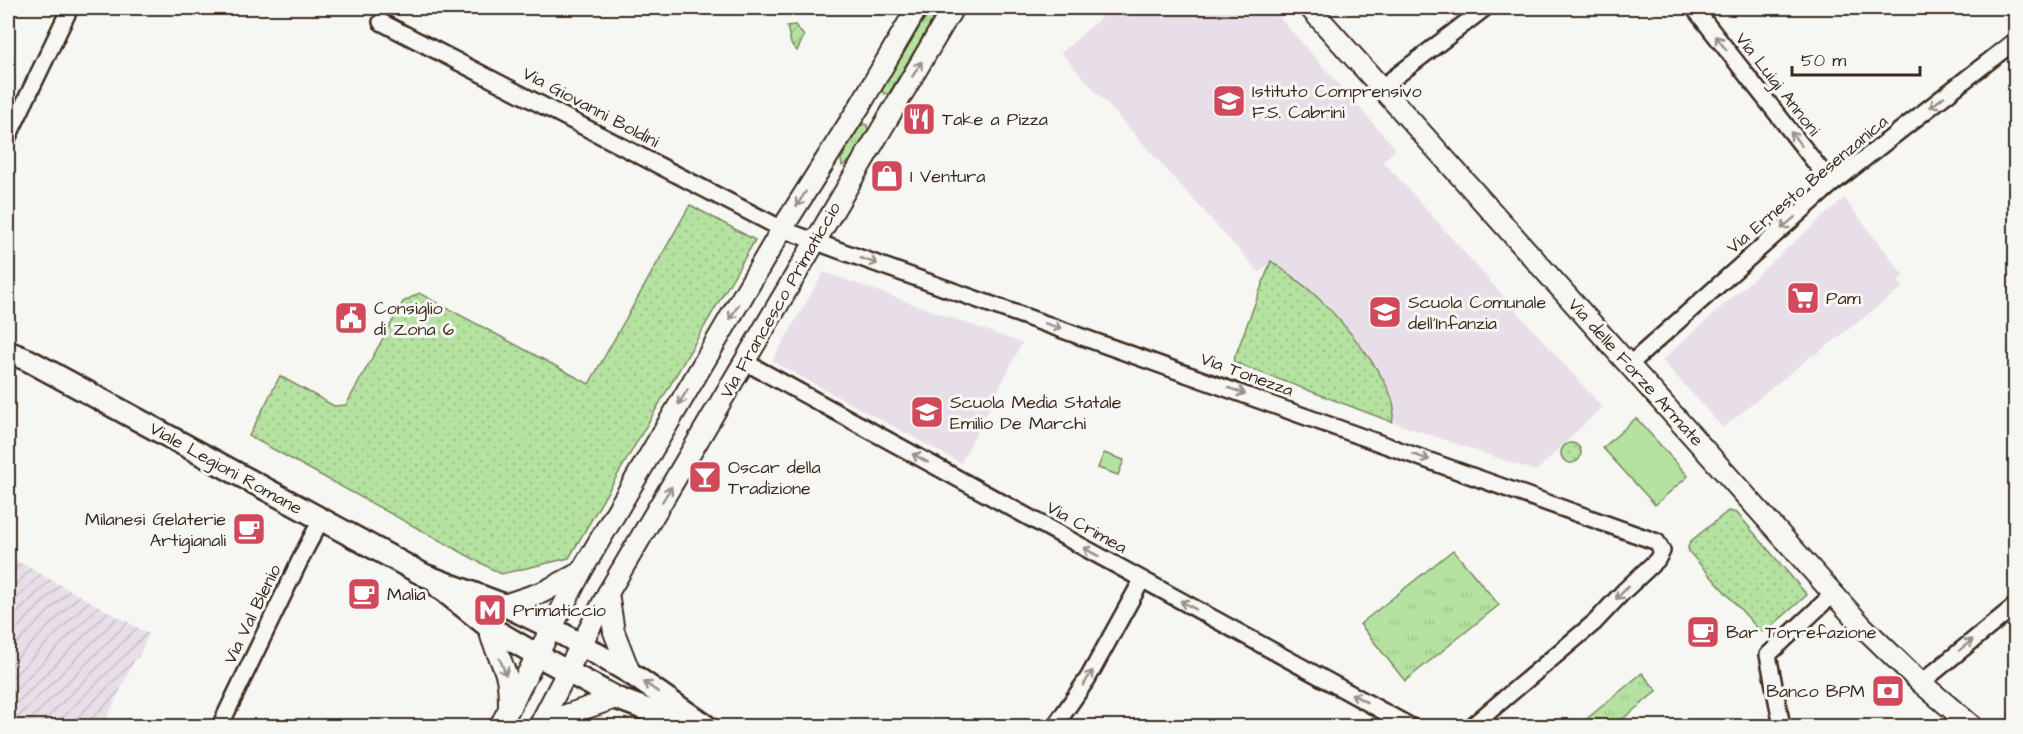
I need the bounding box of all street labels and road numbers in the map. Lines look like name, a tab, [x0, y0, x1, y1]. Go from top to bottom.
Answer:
street label: Via Luigi Annoni	[1728, 27, 1826, 142]
street label: Via Giovanni Boldini	[518, 61, 664, 154]
street label: Via Ernesto Besenzanica	[1721, 109, 1893, 260]
street label: Via Francesco Primaticcio	[714, 198, 847, 403]
street label: Via delle Forze Armate	[1562, 293, 1709, 452]
street label: Via Tonezza	[1197, 346, 1297, 403]
street label: Viale Legioni Romane	[144, 416, 307, 522]
street label: Via Crimea	[1042, 495, 1132, 560]
street label: Via Val Blenio	[218, 560, 287, 668]

